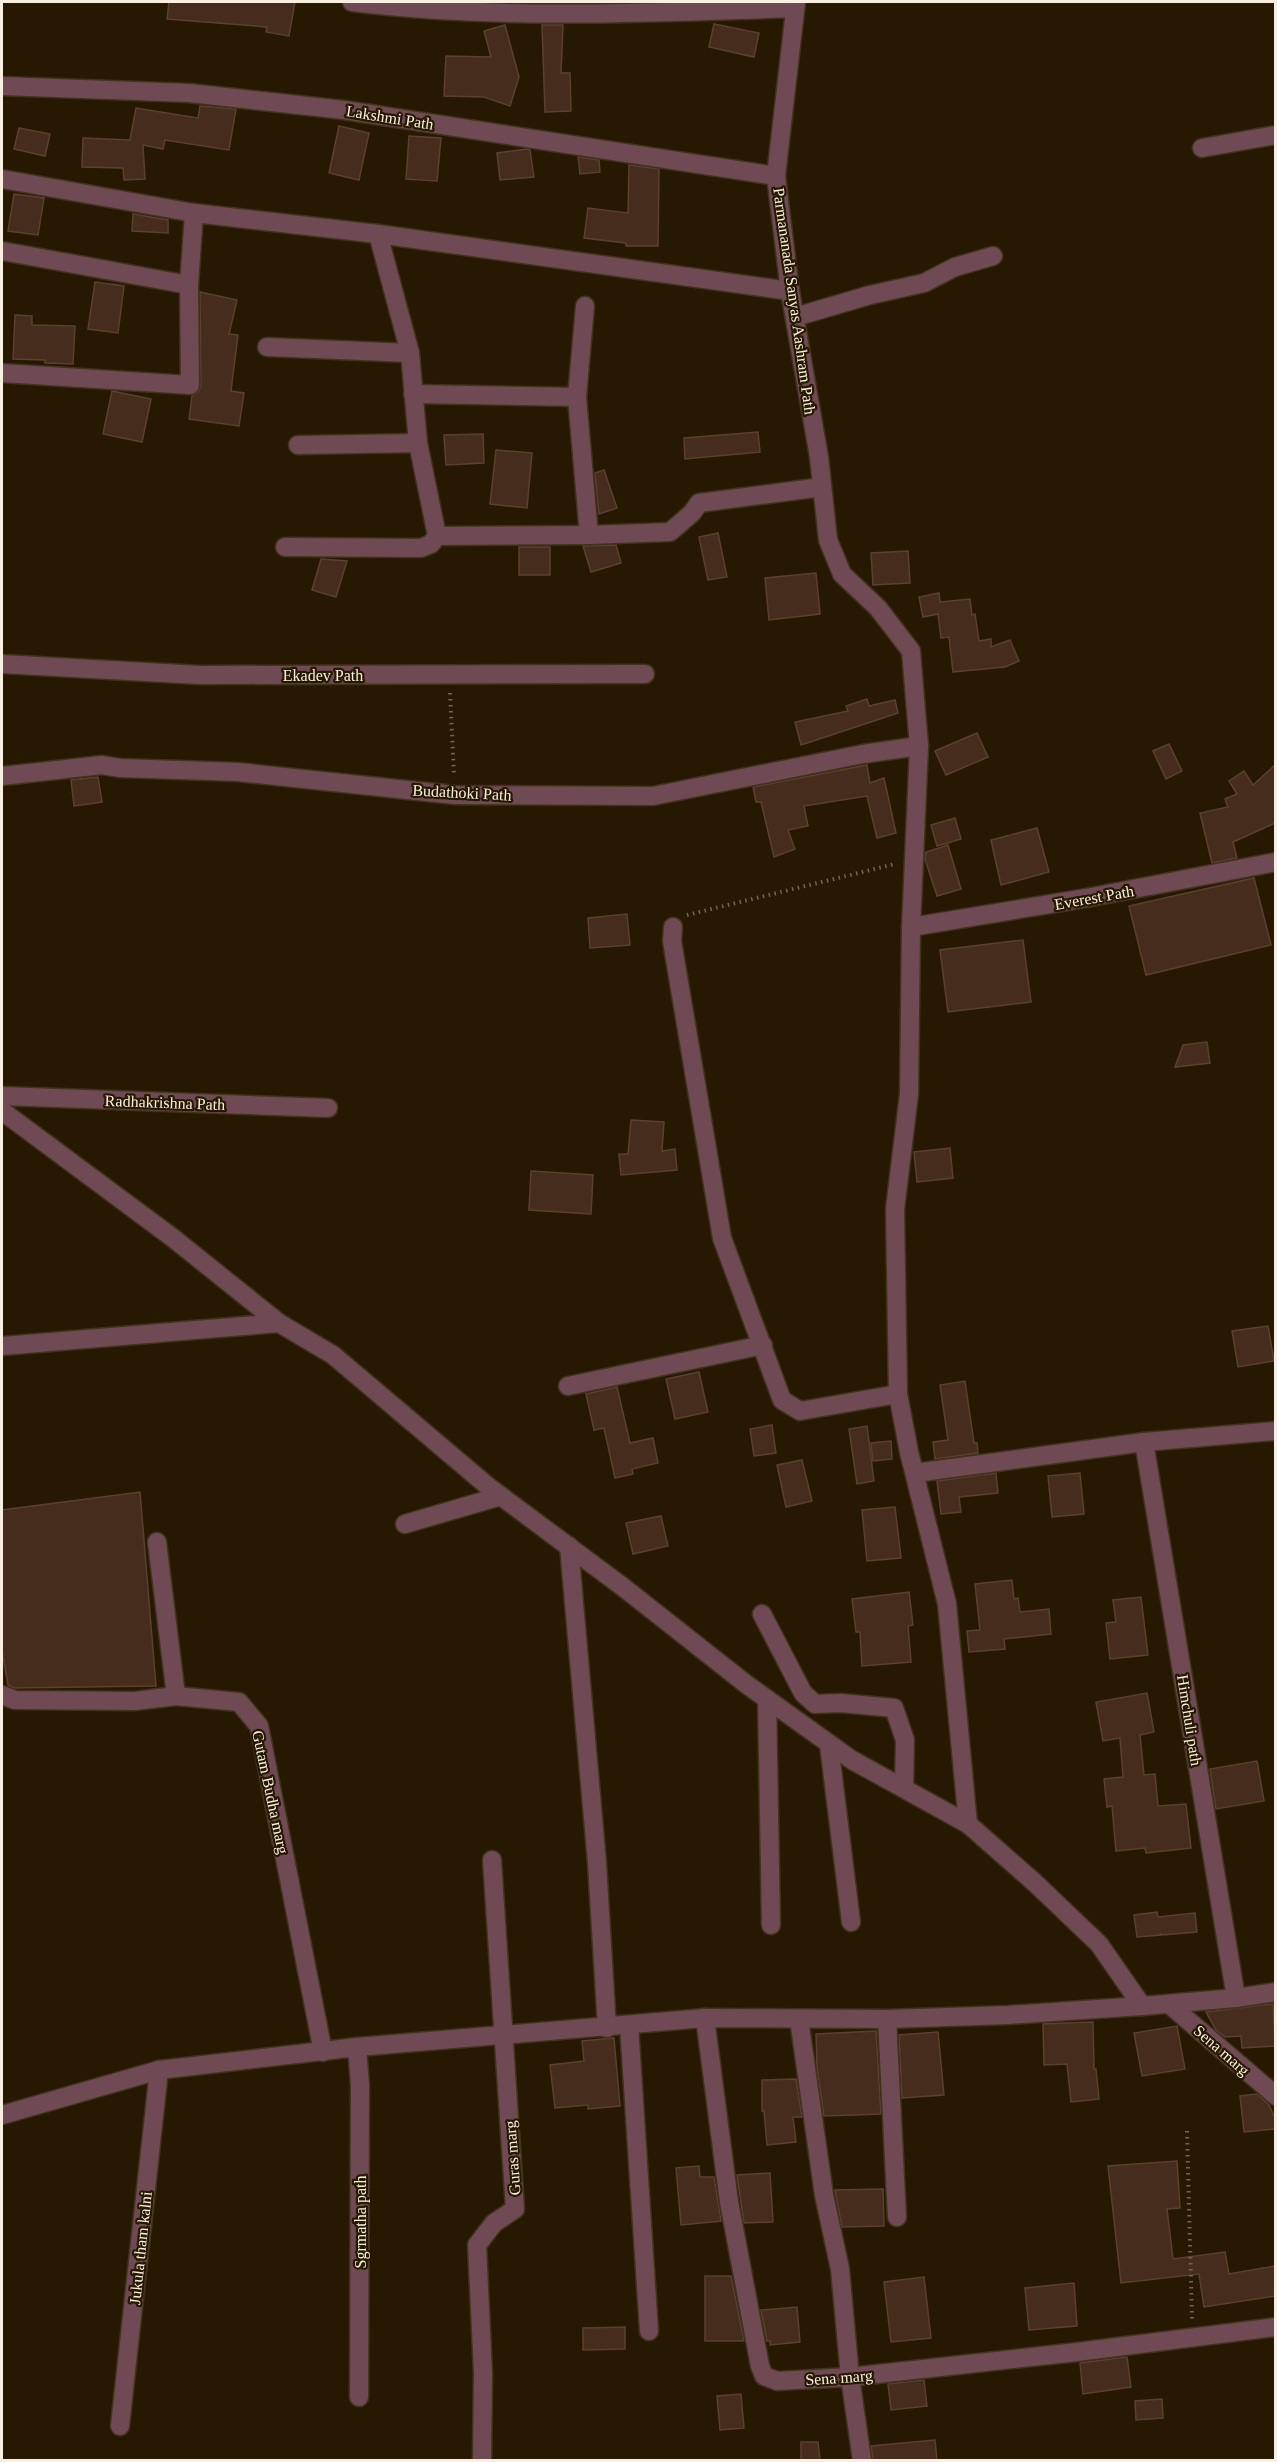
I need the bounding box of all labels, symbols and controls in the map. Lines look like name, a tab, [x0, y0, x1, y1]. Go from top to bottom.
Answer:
street label: Lakshmi Path	[345, 102, 435, 133]
street label: Parmananada Sanyas Aashram Path	[769, 187, 819, 416]
street label: Ekadev Path	[283, 667, 363, 684]
street label: Budathoki Path	[412, 781, 512, 804]
street label: Everest Path	[1053, 882, 1135, 913]
street label: Radhakrishna Path	[105, 1092, 225, 1113]
street label: Himchuli path	[1173, 1673, 1205, 1767]
street label: Gutam Budha marg	[248, 1729, 292, 1856]
street label: Sena marg	[1190, 2022, 1253, 2080]
street label: Guras marg	[501, 2120, 525, 2196]
street label: Sgrmatha path	[352, 2176, 370, 2268]
street label: Jukula tham kalni	[126, 2190, 155, 2306]
street label: Sena marg	[805, 2367, 873, 2389]

